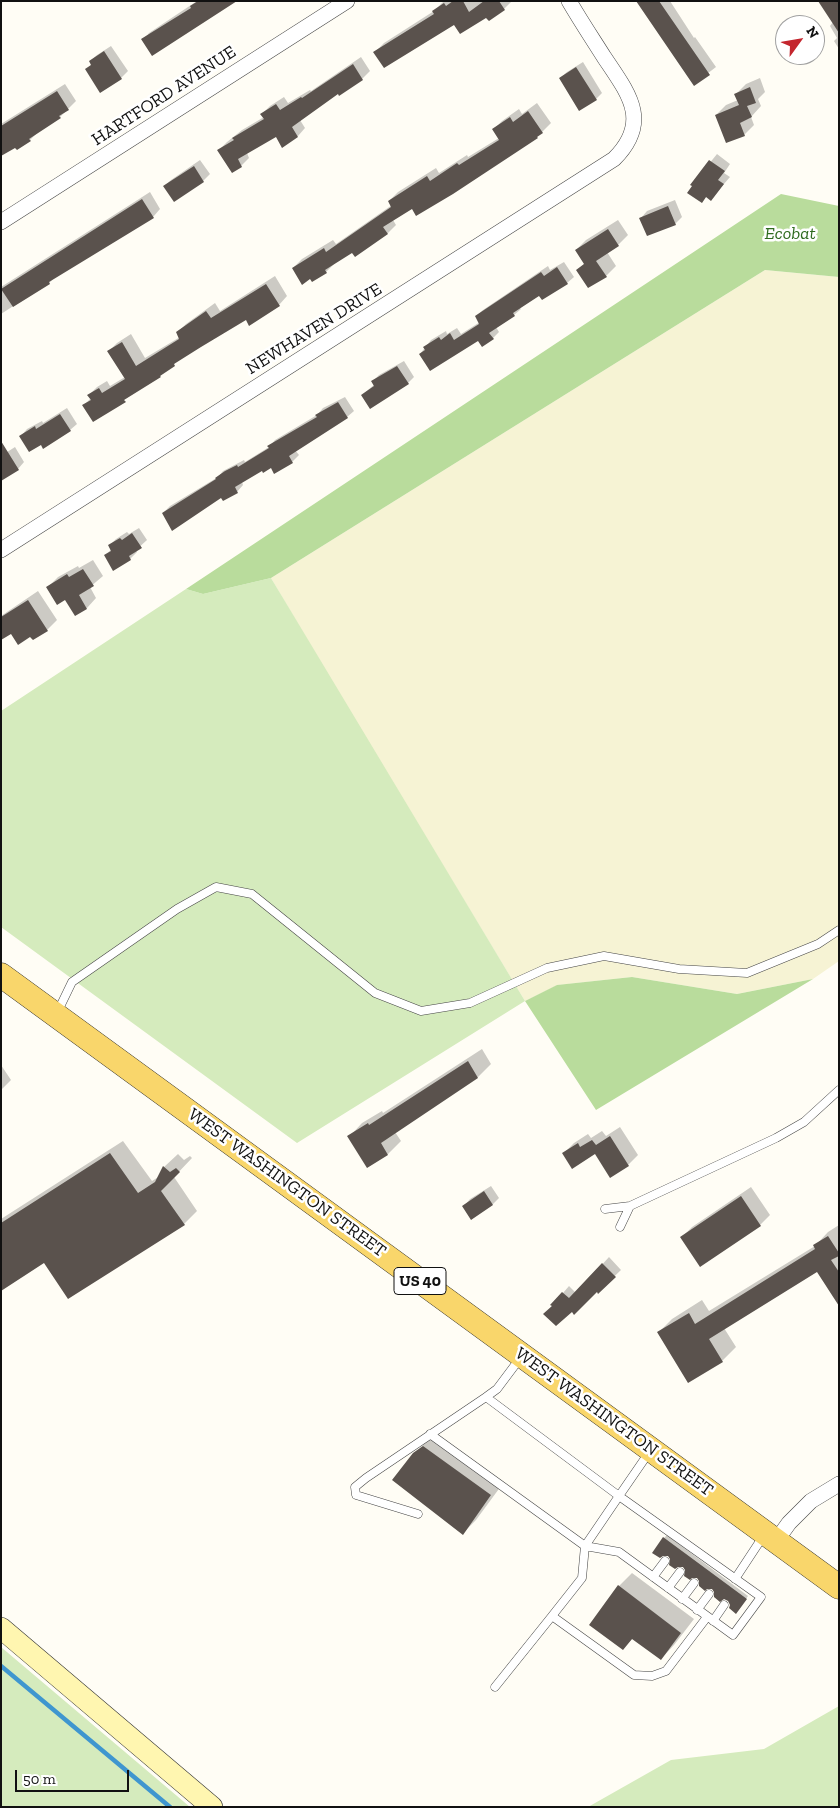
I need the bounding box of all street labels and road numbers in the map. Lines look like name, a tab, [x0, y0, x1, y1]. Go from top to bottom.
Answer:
street label: HARTFORD AVENUE	[88, 41, 240, 151]
street label: NEWHAVEN DRIVE	[242, 279, 386, 379]
street label: WEST WASHINGTON STREET	[184, 1104, 390, 1262]
road number: US 40	[394, 1268, 446, 1294]
street label: WEST WASHINGTON STREET	[511, 1343, 717, 1501]

